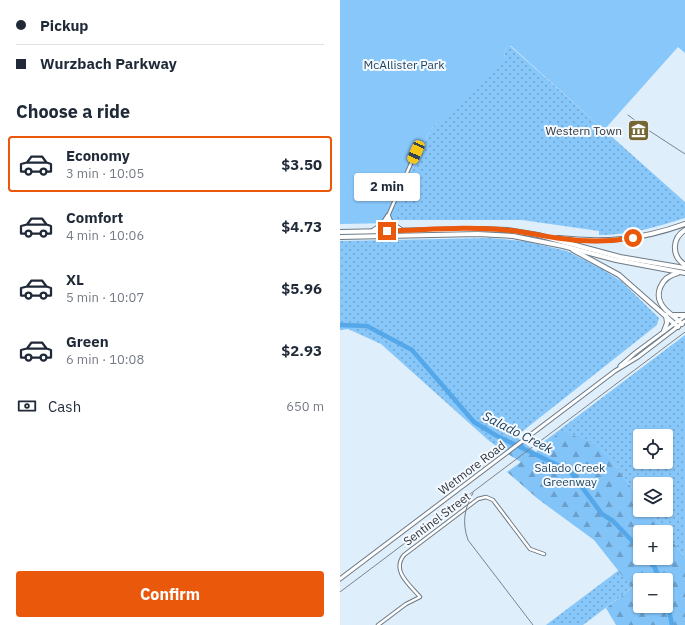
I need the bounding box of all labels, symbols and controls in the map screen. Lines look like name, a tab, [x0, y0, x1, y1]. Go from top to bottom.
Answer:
text: Pickup	[40, 16, 88, 35]
text: Wurzbach Parkway	[40, 54, 177, 73]
park label: McAllister Park	[363, 57, 445, 72]
text: Choose a ride	[16, 100, 130, 123]
museum icon: Western Town	[625, 118, 651, 144]
place label: Western Town	[546, 123, 622, 138]
car	[406, 139, 426, 165]
icon: car	[18, 146, 54, 182]
text: Economy	[66, 146, 130, 165]
text: $3.50	[281, 155, 322, 174]
text: 3 min · 10:05	[66, 165, 144, 182]
callout: 2 min	[354, 173, 420, 201]
text: 2 min	[370, 178, 404, 195]
icon: car	[18, 208, 54, 244]
text: Comfort	[66, 208, 123, 227]
text: $4.73	[281, 217, 322, 236]
route end	[378, 222, 396, 240]
text: 4 min · 10:06	[66, 227, 144, 244]
route start	[624, 229, 642, 247]
icon: car	[18, 270, 54, 306]
text: XL	[66, 270, 84, 289]
text: $5.96	[281, 279, 322, 298]
text: 5 min · 10:07	[66, 289, 144, 306]
icon: car	[18, 332, 54, 368]
text: Green	[66, 332, 109, 351]
text: $2.93	[281, 341, 322, 360]
text: 6 min · 10:08	[66, 351, 144, 368]
icon: cash	[16, 395, 38, 417]
text: Cash	[48, 397, 81, 416]
text: 650 m	[286, 398, 324, 415]
water label: Salado Creek	[480, 408, 556, 457]
map controls	[633, 429, 673, 613]
button: locate	[633, 429, 673, 469]
street label: Wetmore Road	[435, 438, 508, 498]
park label: Salado Creek Greenway	[535, 460, 606, 489]
button: layers	[633, 477, 673, 517]
street label: Sentinel Street	[400, 489, 473, 549]
button: +	[633, 525, 673, 565]
button: Confirm	[16, 571, 324, 617]
button: −	[633, 573, 673, 613]

